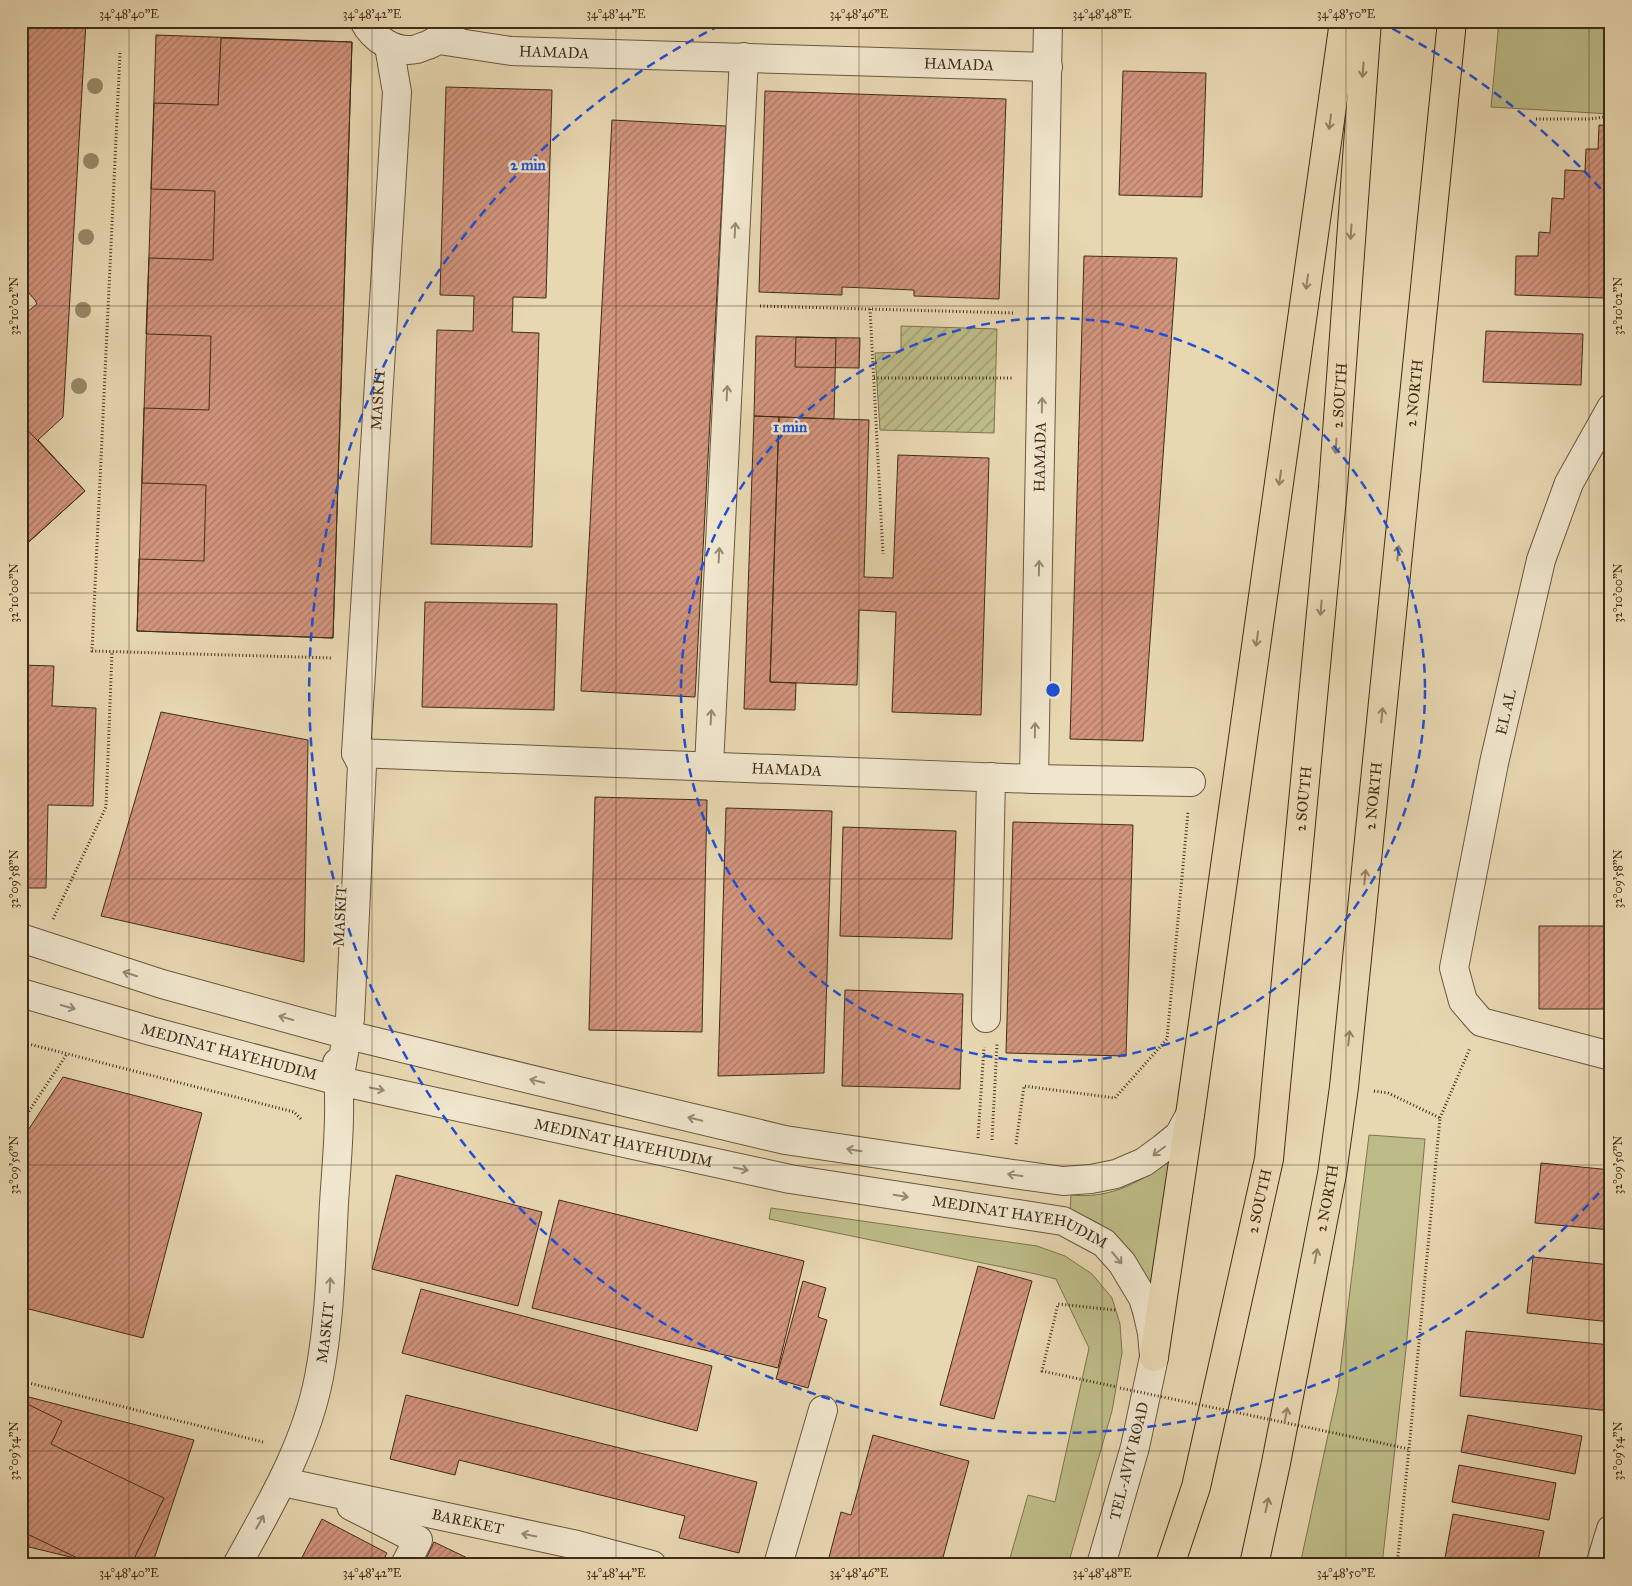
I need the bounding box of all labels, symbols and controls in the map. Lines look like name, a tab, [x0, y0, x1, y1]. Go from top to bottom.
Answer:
text: 34°48'40"E	[99, 7, 159, 21]
text: 34°48'42"E	[343, 7, 402, 21]
text: 34°48'44"E	[586, 7, 646, 21]
text: 34°48'46"E	[830, 7, 889, 21]
text: 34°48'48"E	[1072, 7, 1132, 21]
text: 34°48'50"E	[1317, 7, 1376, 21]
street label: HAMADA	[519, 42, 590, 62]
street label: HAMADA	[924, 54, 994, 74]
one-way arrow	[1359, 62, 1368, 78]
one-way arrow	[1325, 113, 1335, 129]
text: 2 min	[510, 156, 547, 174]
one-way arrow	[731, 223, 740, 239]
one-way arrow	[1347, 224, 1356, 240]
one-way arrow	[1302, 274, 1312, 290]
text: 32°10'02"N	[7, 277, 21, 335]
text: 32°10'02"N	[1611, 277, 1625, 335]
street label: 2 NORTH	[1402, 358, 1427, 428]
street label: 2 SOUTH	[1328, 362, 1351, 429]
street label: MASKIT	[367, 368, 389, 431]
one-way arrow	[723, 385, 732, 401]
one-way arrow	[1037, 397, 1047, 414]
text: 1 min	[773, 418, 808, 436]
street label: HAMADA	[1030, 422, 1050, 492]
one-way arrow	[1331, 438, 1340, 454]
one-way arrow	[1275, 470, 1285, 486]
one-way arrow	[1393, 546, 1403, 562]
one-way arrow	[715, 547, 724, 563]
one-way arrow	[1034, 560, 1043, 576]
text: 32°10'00"N	[7, 563, 21, 623]
text: 32°10'00"N	[1611, 563, 1625, 623]
one-way arrow	[1316, 600, 1326, 616]
one-way arrow	[1252, 631, 1262, 647]
centre of rings	[1044, 681, 1062, 699]
street label: EL AL	[1492, 687, 1520, 737]
one-way arrow	[1377, 707, 1387, 723]
one-way arrow	[707, 709, 716, 725]
one-way arrow	[1031, 722, 1040, 738]
street label: HAMADA	[751, 759, 822, 780]
street label: 2 NORTH	[1361, 761, 1386, 831]
street label: 2 SOUTH	[1291, 765, 1315, 832]
text: 32°09'58"N	[7, 849, 21, 909]
text: 32°09'58"N	[1611, 849, 1625, 909]
one-way arrow	[1360, 869, 1370, 885]
street label: MASKIT	[329, 885, 351, 947]
one-way arrow	[123, 969, 139, 978]
one-way arrow	[60, 1002, 76, 1012]
one-way arrow	[279, 1013, 295, 1023]
street label: MEDINAT HAYEHUDIM	[139, 1019, 319, 1084]
one-way arrow	[1344, 1031, 1354, 1047]
one-way arrow	[530, 1076, 546, 1085]
one-way arrow	[369, 1085, 385, 1094]
one-way arrow	[688, 1114, 704, 1123]
street label: MEDINAT HAYEHUDIM	[533, 1115, 714, 1171]
text: 32°09'56"N	[7, 1136, 21, 1194]
text: 32°09'56"N	[1611, 1136, 1625, 1194]
one-way arrow	[847, 1145, 863, 1155]
one-way arrow	[1152, 1146, 1166, 1156]
street label: 2 NORTH	[1312, 1164, 1342, 1233]
one-way arrow	[733, 1165, 749, 1174]
street label: 2 SOUTH	[1244, 1167, 1276, 1235]
one-way arrow	[1007, 1169, 1023, 1179]
one-way arrow	[893, 1192, 909, 1202]
street label: MEDINAT HAYEHUDIM	[931, 1192, 1111, 1252]
one-way arrow	[1312, 1248, 1322, 1264]
one-way arrow	[1112, 1251, 1123, 1264]
one-way arrow	[326, 1277, 335, 1293]
street label: MASKIT	[313, 1301, 338, 1364]
street label: TEL-AVIV ROAD	[1106, 1400, 1152, 1522]
one-way arrow	[1281, 1408, 1291, 1424]
text: 32°09'54"N	[7, 1421, 21, 1481]
text: 32°09'54"N	[1611, 1421, 1625, 1481]
one-way arrow	[1263, 1498, 1272, 1514]
street label: BAREKET	[430, 1505, 505, 1538]
one-way arrow	[256, 1515, 266, 1530]
one-way arrow	[521, 1530, 537, 1539]
text: 34°48'40"E	[99, 1566, 159, 1580]
text: 34°48'42"E	[343, 1566, 402, 1580]
text: 34°48'44"E	[586, 1566, 646, 1580]
text: 34°48'46"E	[830, 1566, 889, 1580]
text: 34°48'48"E	[1072, 1566, 1132, 1580]
text: 34°48'50"E	[1317, 1566, 1376, 1580]

